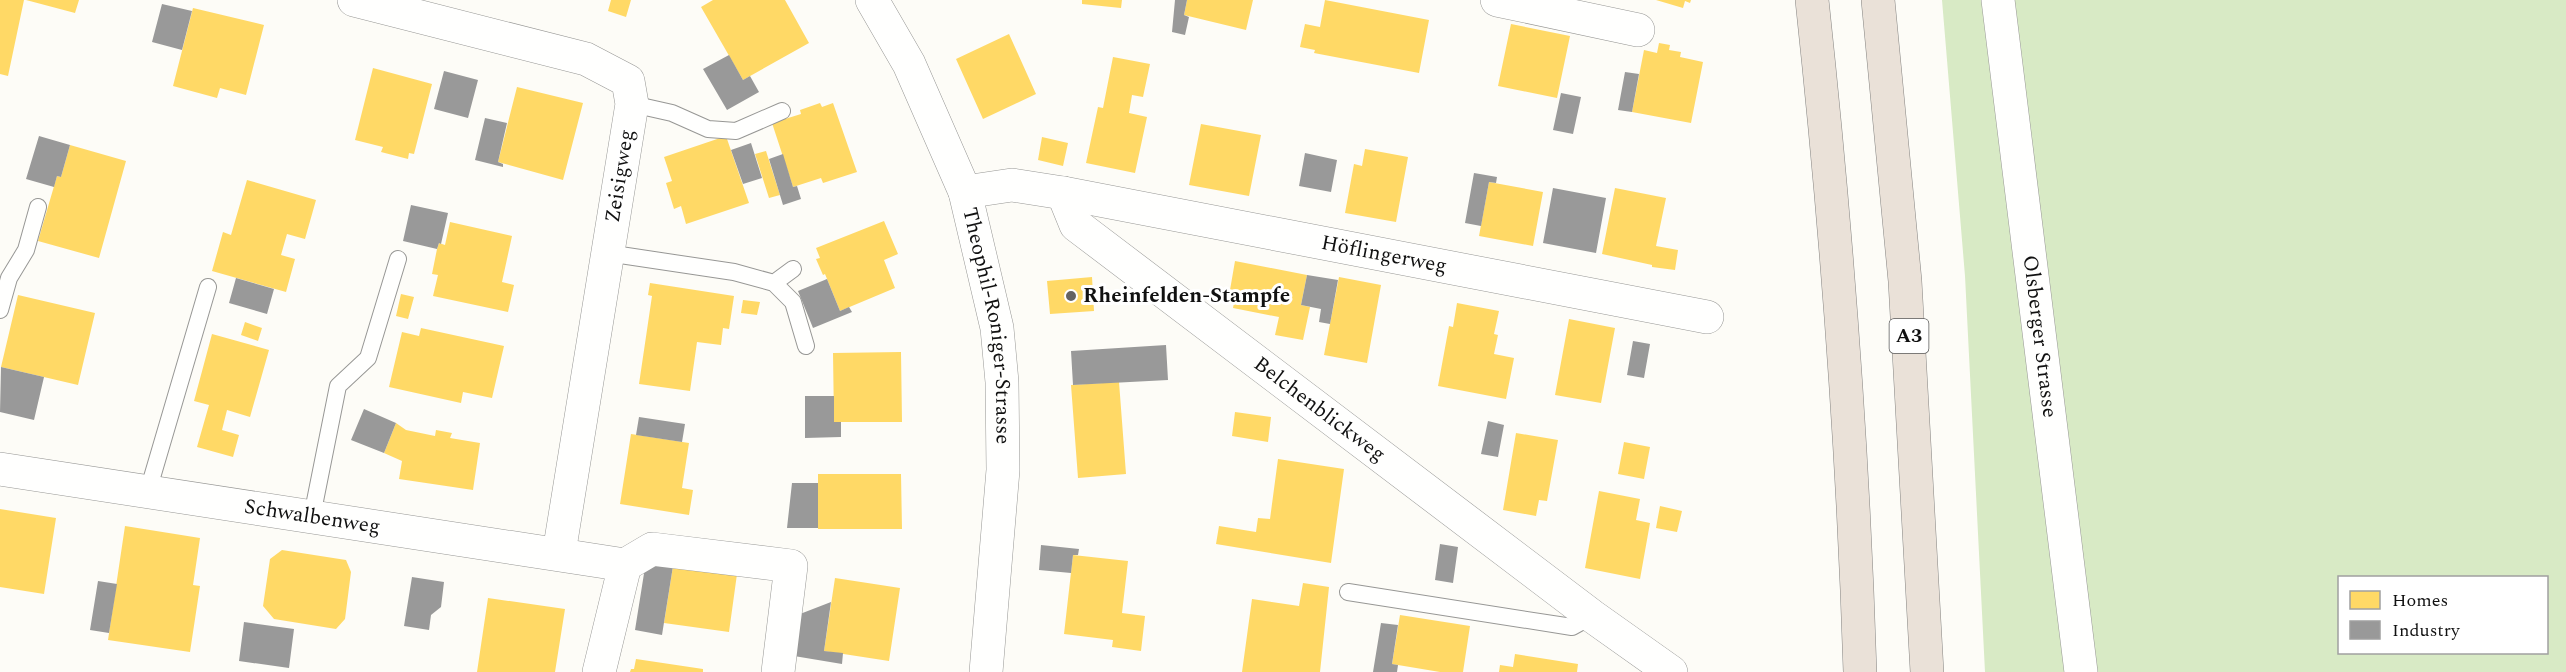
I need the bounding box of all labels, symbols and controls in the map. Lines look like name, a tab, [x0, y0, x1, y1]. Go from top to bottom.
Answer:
street label: Zeisigweg	[597, 127, 643, 225]
street label: Theophil-Roniger-Strasse	[953, 204, 1019, 445]
street label: Höflingerweg	[1318, 227, 1450, 283]
street label: Olsberger Strasse	[2014, 253, 2065, 420]
place label: Rheinfelden-Stampfe	[1083, 280, 1290, 312]
marker: Rheinfelden-Stampfe	[1064, 289, 1078, 303]
road number: A3	[1890, 319, 1928, 353]
street label: Belchenblickweg	[1247, 349, 1392, 470]
street label: Schwalbenweg	[242, 491, 383, 543]
legend	[2338, 576, 2548, 654]
text: Homes	[2392, 587, 2448, 614]
text: Industry	[2392, 617, 2461, 644]

